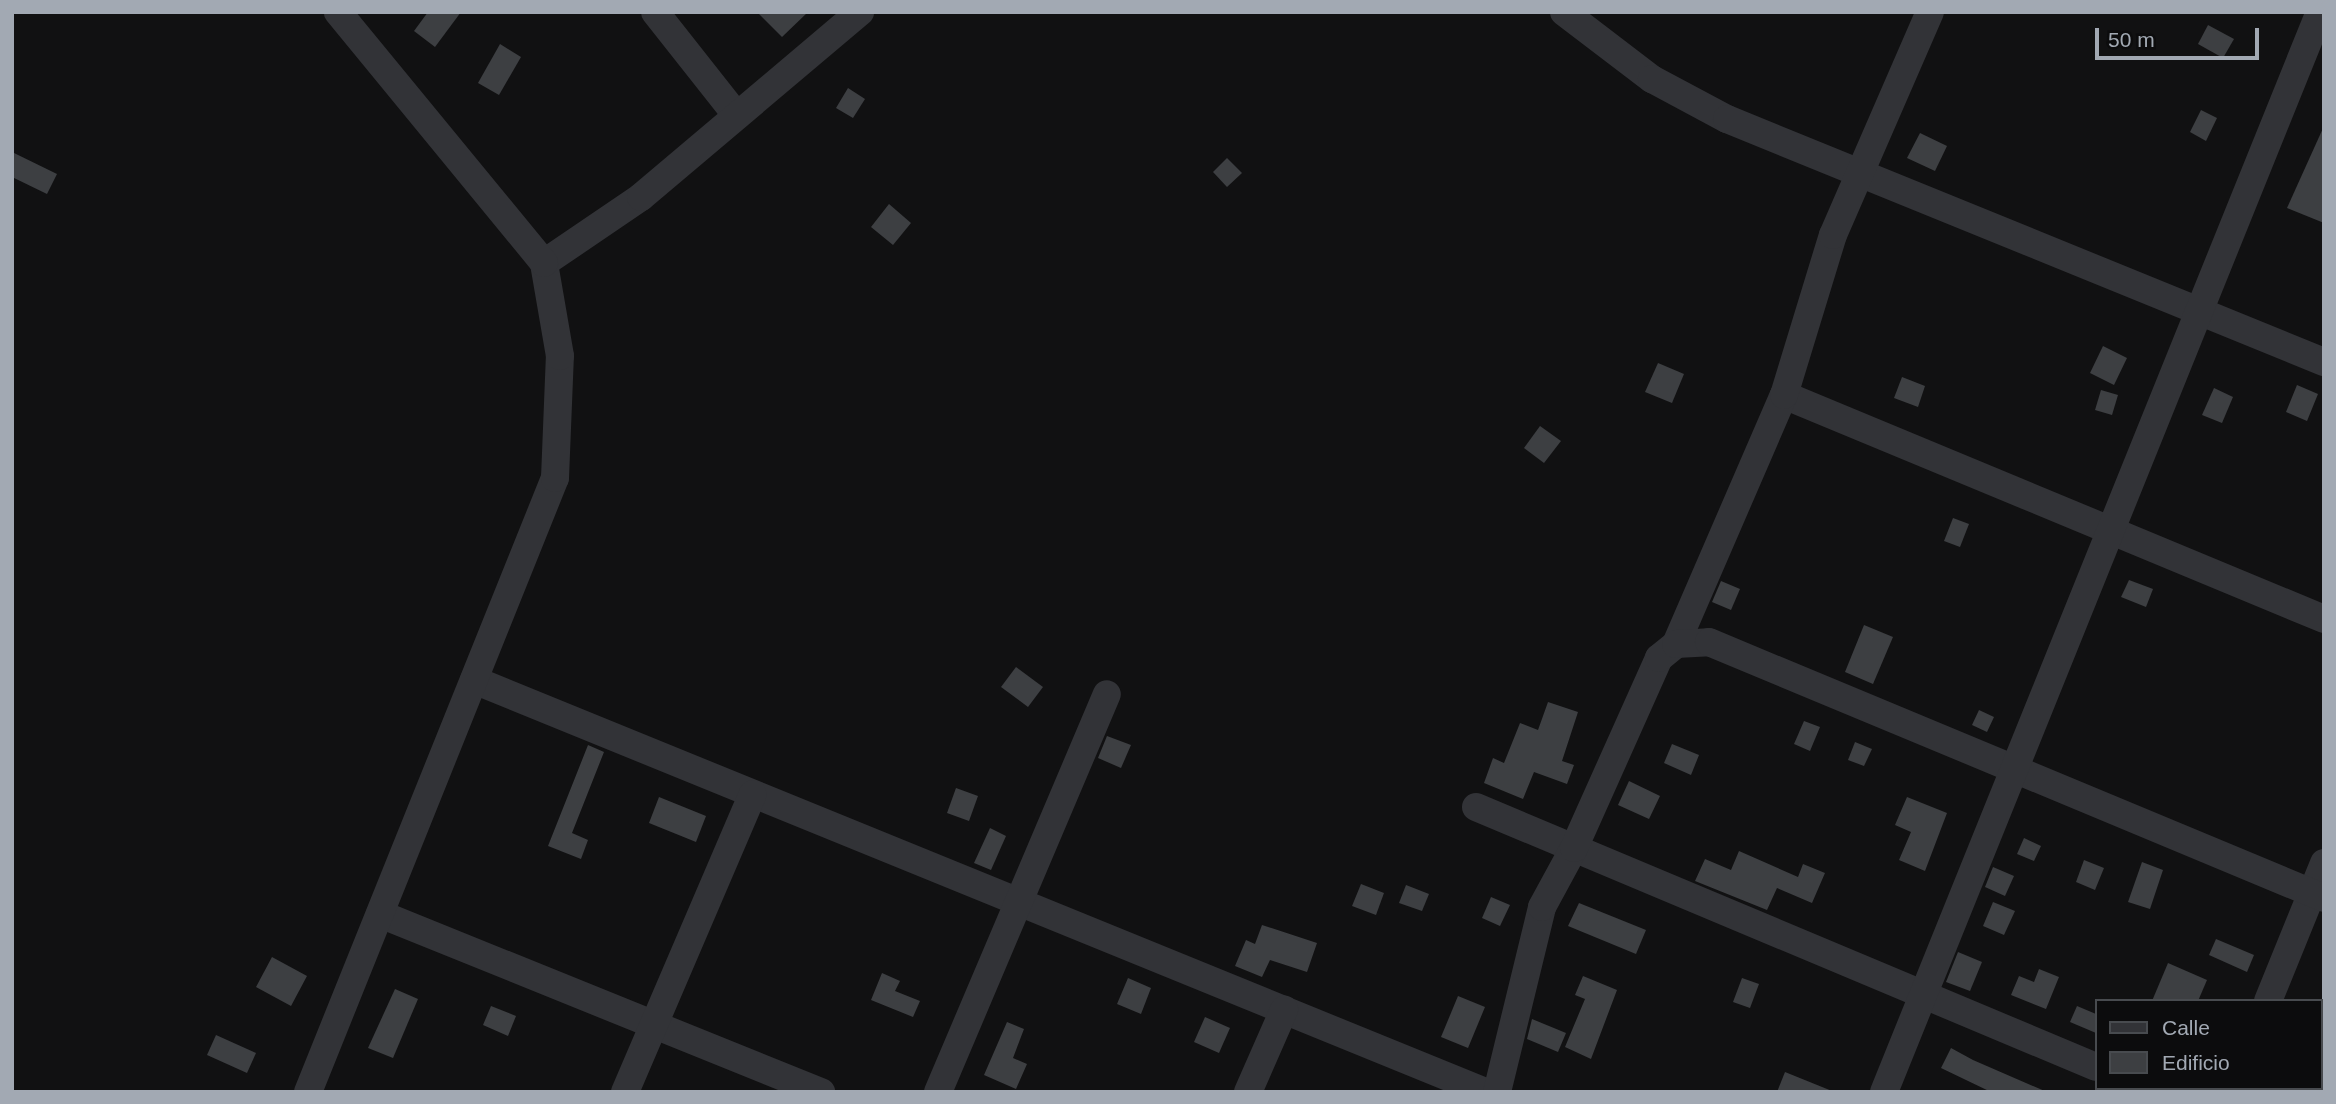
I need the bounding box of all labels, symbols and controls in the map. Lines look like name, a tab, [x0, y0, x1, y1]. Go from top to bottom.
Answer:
scale bar	[2098, 14, 2262, 58]
text: 50 m	[2108, 28, 2155, 51]
legend	[2094, 999, 2322, 1090]
text: Calle	[2162, 1016, 2210, 1039]
text: Edificio	[2162, 1051, 2230, 1074]

